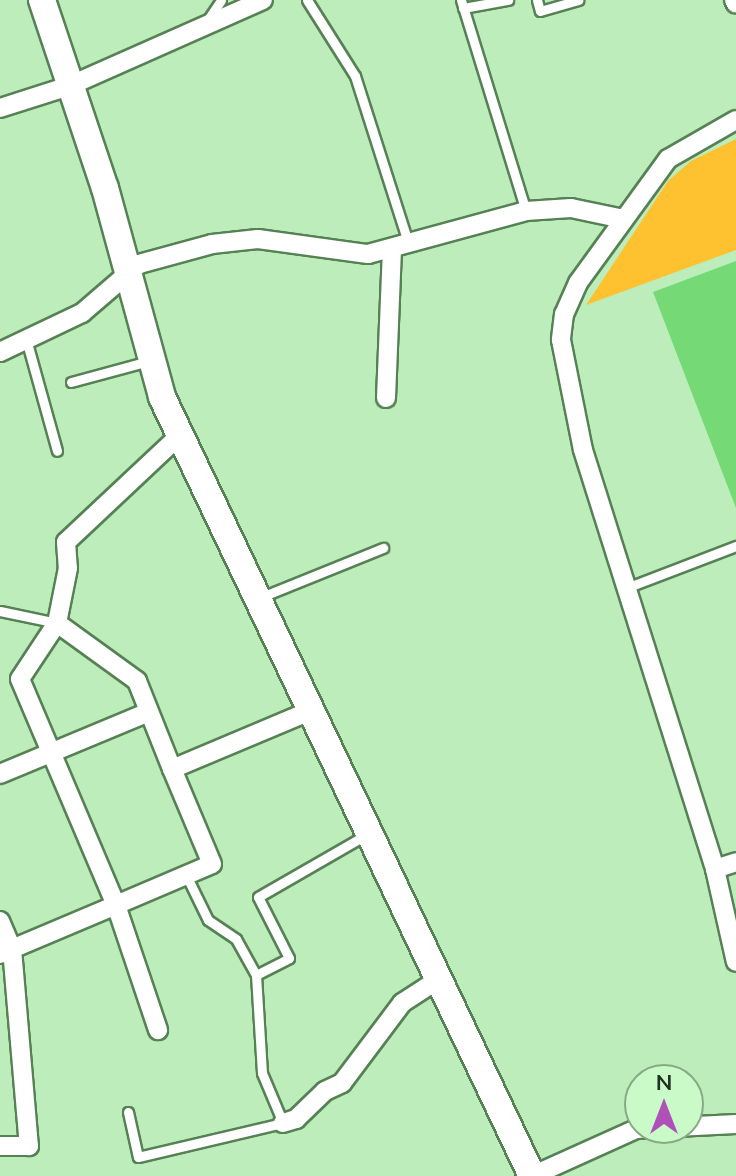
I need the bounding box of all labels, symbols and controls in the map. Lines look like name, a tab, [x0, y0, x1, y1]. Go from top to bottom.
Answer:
north arrow	[624, 1064, 704, 1144]
text: N	[656, 1068, 672, 1096]

